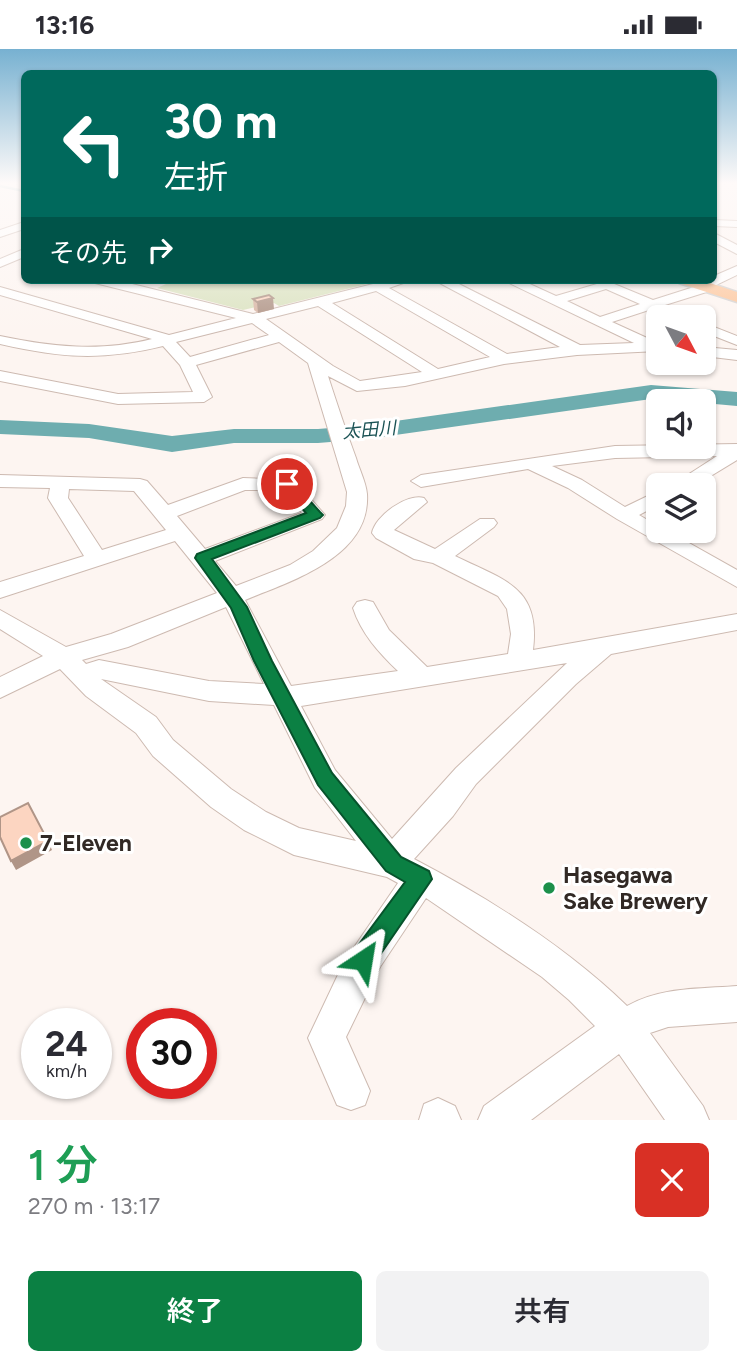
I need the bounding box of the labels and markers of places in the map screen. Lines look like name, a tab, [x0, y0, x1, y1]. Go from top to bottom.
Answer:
pin	[257, 454, 317, 514]
place label: 7-Eleven	[40, 829, 132, 857]
marker: 7-Eleven	[18, 835, 34, 851]
place label: Hasegawa Sake Brewery	[563, 861, 709, 915]
marker: Hasegawa Sake Brewery	[541, 880, 557, 896]

